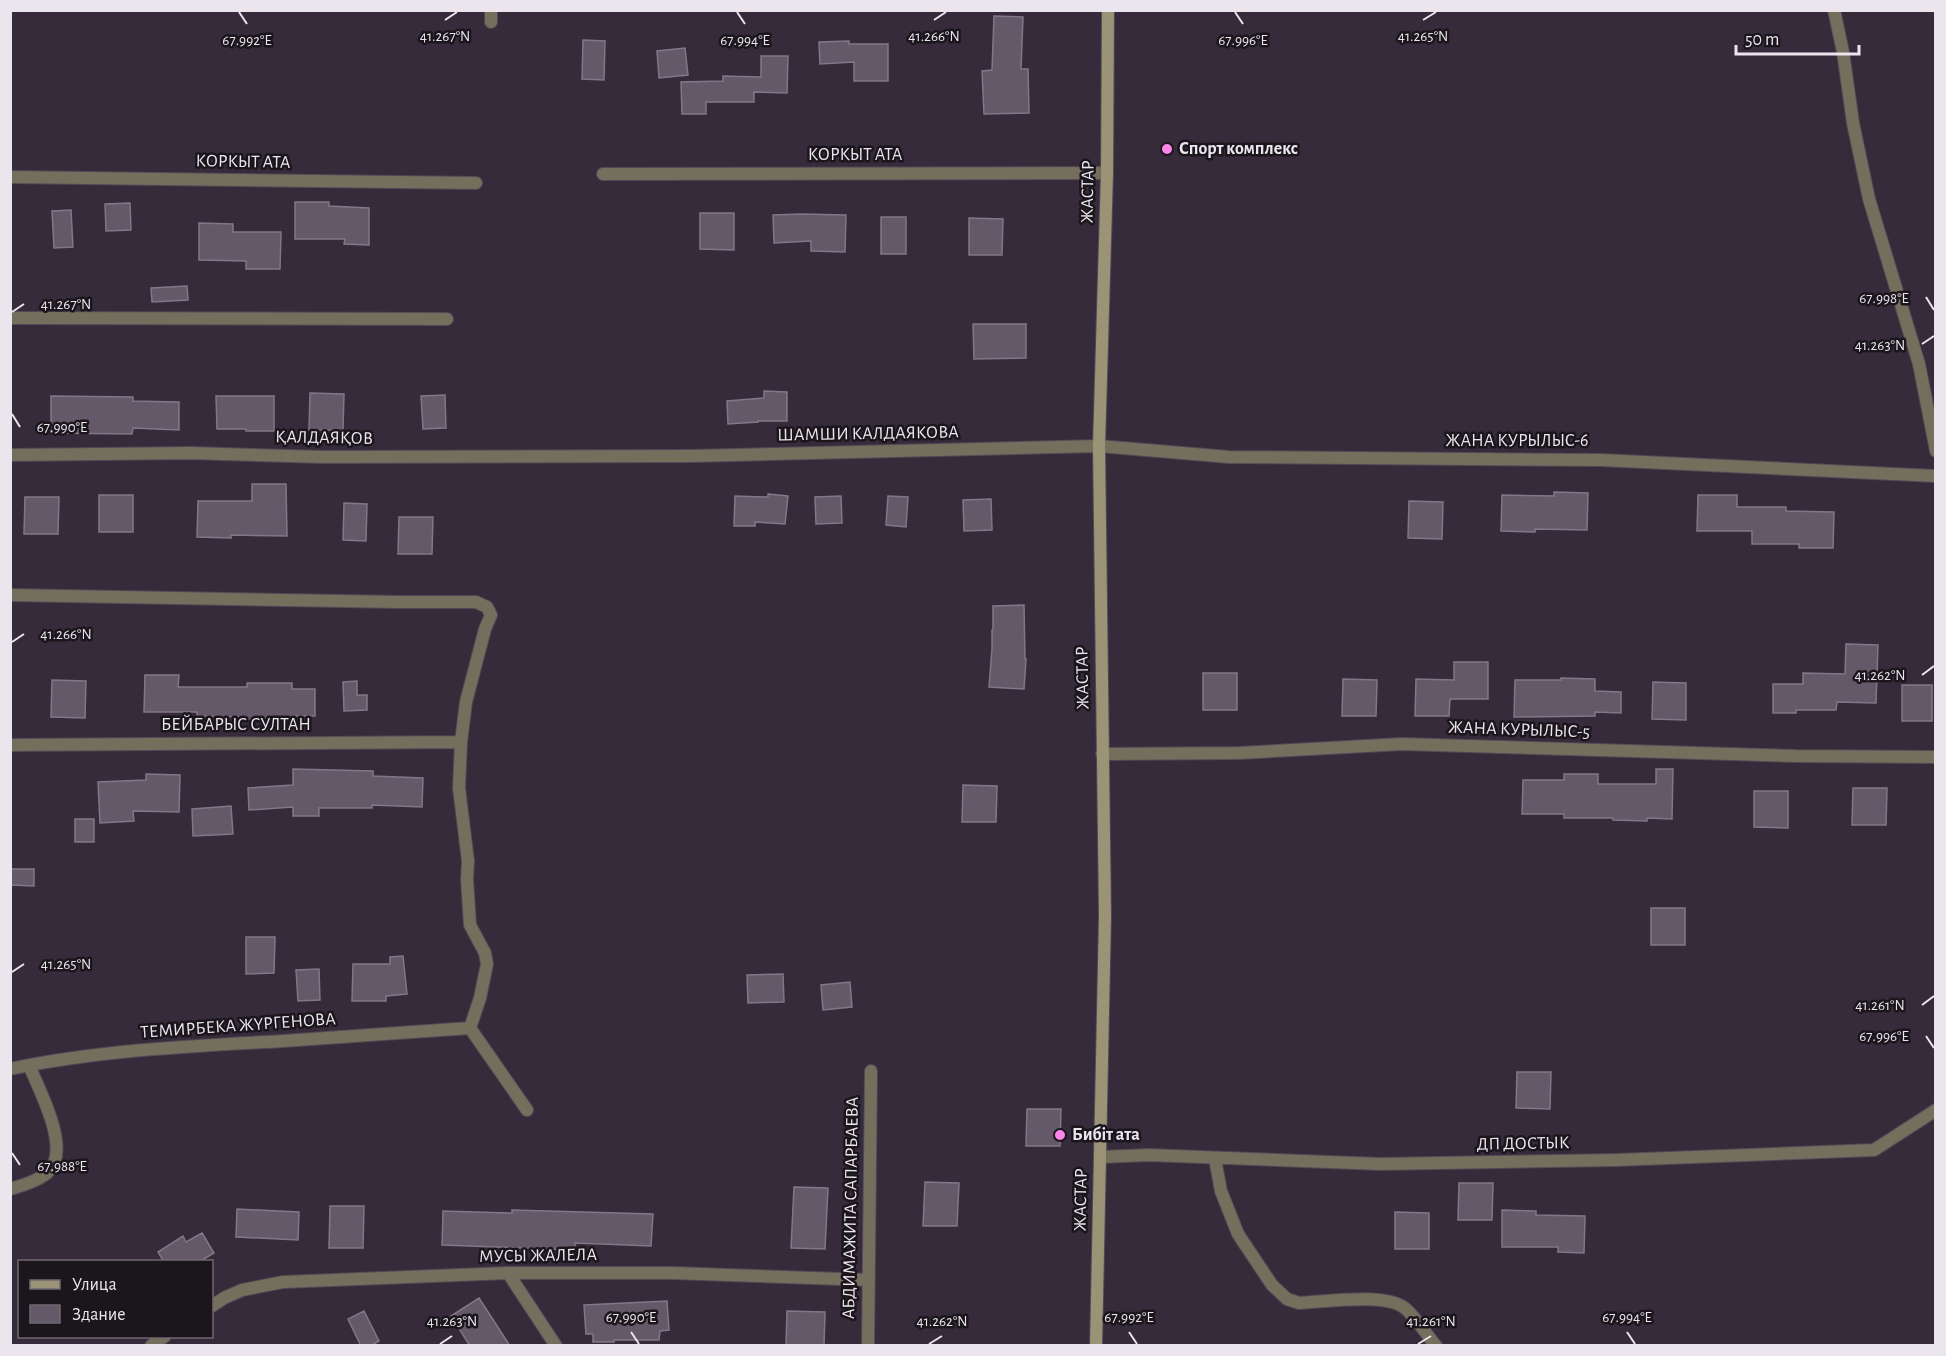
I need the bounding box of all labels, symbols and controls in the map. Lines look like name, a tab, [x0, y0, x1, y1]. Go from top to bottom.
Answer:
scale bar	[1736, 18, 1859, 56]
text: 41.267°N	[420, 29, 470, 44]
text: 41.266°N	[908, 29, 960, 44]
text: 41.265°N	[1398, 29, 1448, 44]
text: 50 m	[1745, 31, 1779, 49]
text: 67.992°E	[222, 33, 272, 48]
text: 67.994°E	[720, 33, 770, 48]
text: 67.996°E	[1218, 33, 1268, 48]
place label: Спорт комплекс	[1179, 140, 1298, 158]
marker: Спорт комплекс	[1160, 142, 1174, 156]
street label: КОРКЫТ АТА	[808, 146, 903, 164]
street label: КОРКЫТ АТА	[196, 152, 291, 172]
street label: ЖАСТАР	[1078, 160, 1098, 224]
text: 67.998°E	[1859, 291, 1909, 306]
text: 41.267°N	[41, 297, 91, 312]
text: 41.263°N	[1855, 338, 1905, 353]
text: 67.990°E	[37, 420, 87, 435]
street label: ШАМШИ КАЛДАЯКОВА	[777, 423, 959, 445]
street label: ҚАЛДАЯҚОВ	[275, 428, 373, 448]
street label: ЖАНА КУРЫЛЫС-6	[1446, 432, 1588, 450]
text: 41.266°N	[40, 627, 92, 642]
street label: ЖАСТАР	[1073, 646, 1093, 710]
text: 41.262°N	[1854, 668, 1906, 683]
street label: БЕЙБАРЫС СУЛТАН	[161, 714, 311, 734]
street label: ЖАНА КУРЫЛЫС-5	[1448, 719, 1590, 741]
text: 41.265°N	[41, 957, 91, 972]
text: 41.261°N	[1855, 998, 1905, 1013]
street label: ТЕМИРБЕКА ЖҮРГЕНОВА	[140, 1010, 337, 1042]
text: 67.996°E	[1859, 1029, 1909, 1044]
street label: АБДИМАЖИТА САПАРБАЕВА	[840, 1096, 862, 1319]
place label: Бибіт ата	[1072, 1126, 1140, 1144]
marker: Бибіт ата	[1053, 1128, 1067, 1142]
street label: ДП ДОСТЫК	[1477, 1134, 1570, 1154]
text: 67.988°E	[37, 1159, 87, 1174]
street label: ЖАСТАР	[1071, 1168, 1091, 1232]
street label: МУСЫ ЖАЛЕЛА	[479, 1246, 598, 1266]
legend	[18, 1260, 213, 1338]
text: Улица	[72, 1276, 117, 1294]
text: Здание	[72, 1306, 126, 1324]
text: 67.990°E	[606, 1310, 656, 1325]
text: 67.992°E	[1104, 1310, 1154, 1325]
text: 67.994°E	[1602, 1310, 1652, 1325]
text: 41.263°N	[427, 1314, 477, 1329]
text: 41.262°N	[916, 1314, 968, 1329]
text: 41.261°N	[1406, 1314, 1456, 1329]

